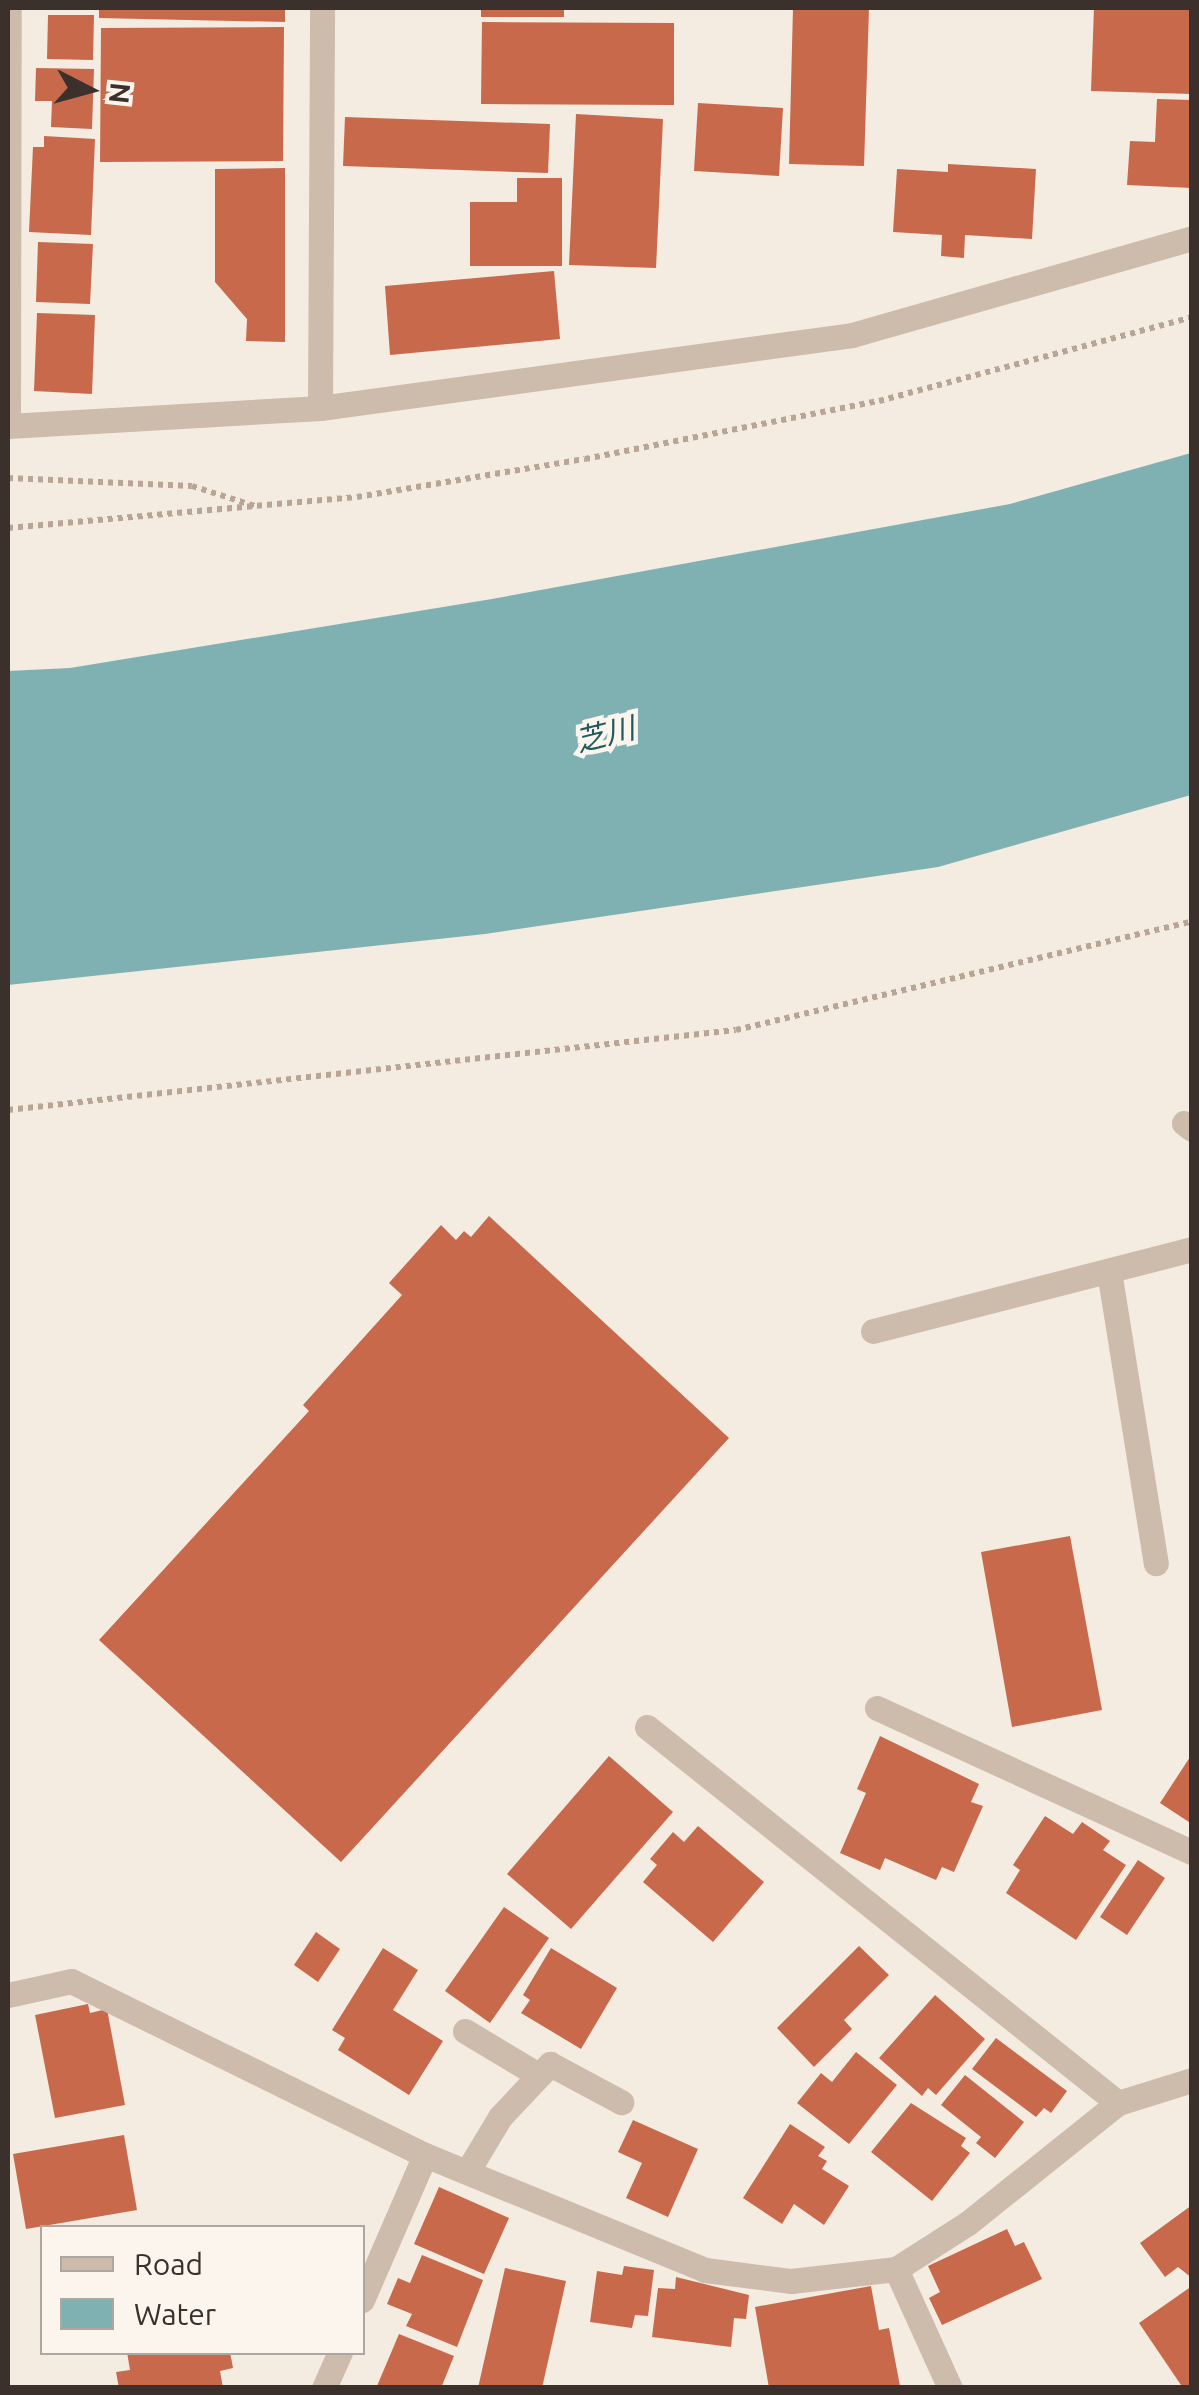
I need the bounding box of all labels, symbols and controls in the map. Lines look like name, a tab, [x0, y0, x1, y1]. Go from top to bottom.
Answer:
north arrow	[40, 40, 140, 140]
text: N	[104, 81, 137, 105]
water label: 芝川	[572, 709, 638, 759]
legend	[40, 2225, 365, 2355]
text: Road	[134, 2247, 203, 2281]
text: Water	[134, 2297, 216, 2331]

